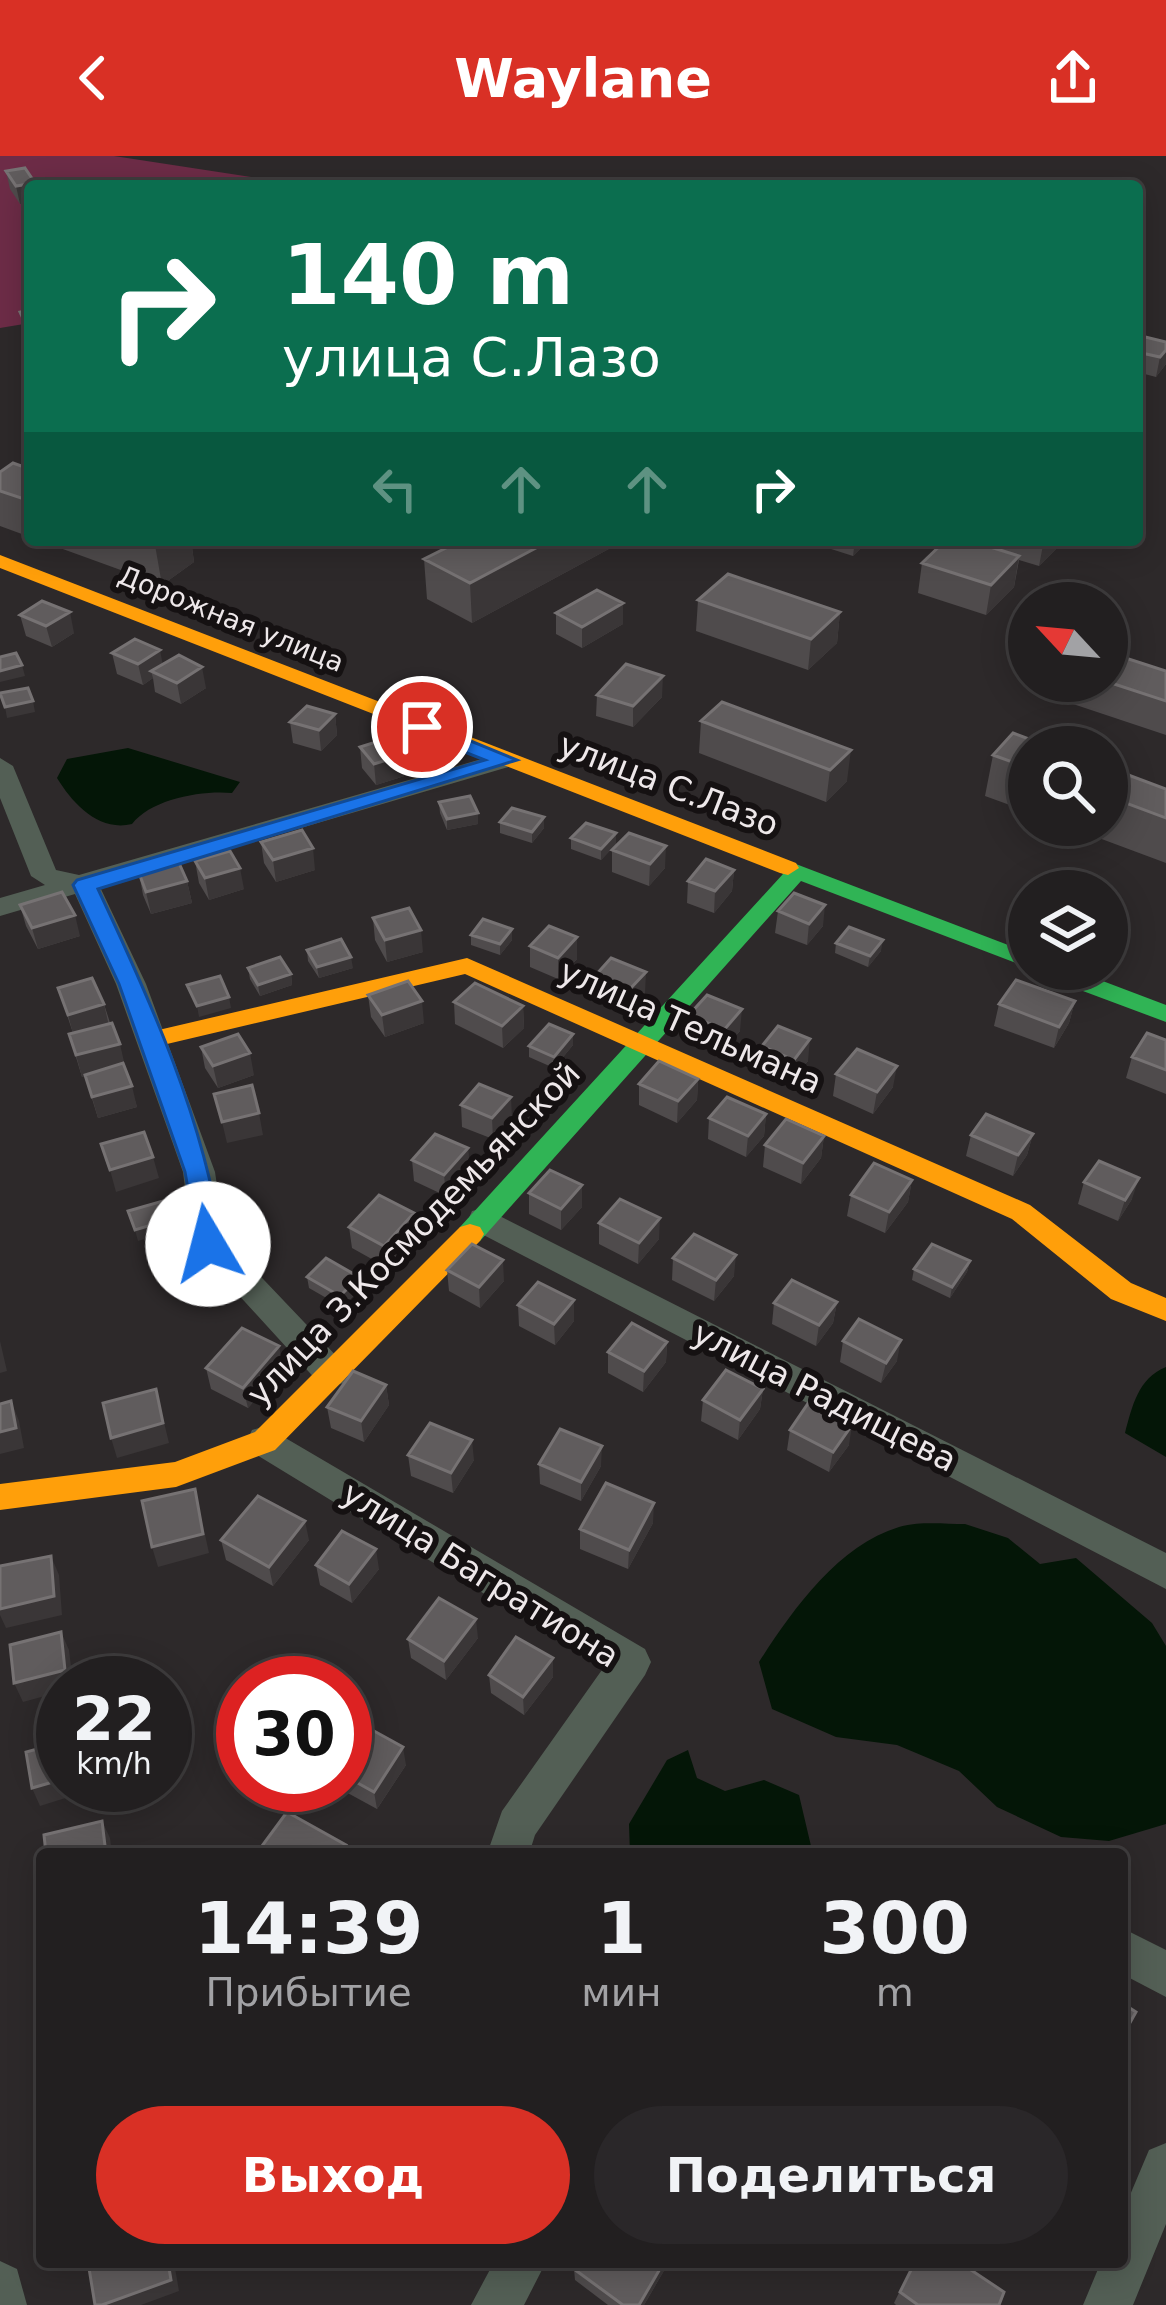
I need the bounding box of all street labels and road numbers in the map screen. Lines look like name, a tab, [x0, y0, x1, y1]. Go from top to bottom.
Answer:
street label: Дорожная улица	[114, 559, 348, 678]
street label: улица С.Лазо	[554, 725, 784, 844]
street label: улица Тельмана	[554, 951, 828, 1102]
street label: улица З.Космодемьянской	[239, 1054, 588, 1413]
street label: улица Радищева	[686, 1313, 963, 1480]
street label: улица Багратиона	[335, 1473, 626, 1676]

